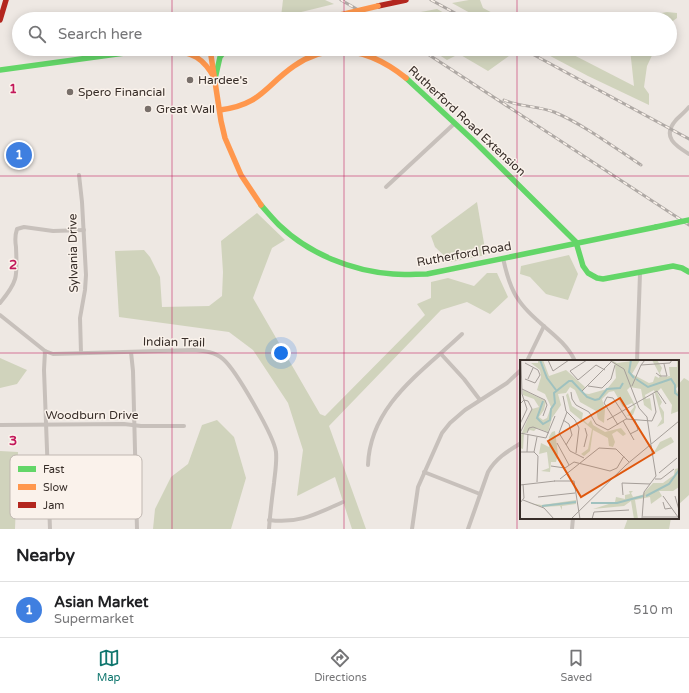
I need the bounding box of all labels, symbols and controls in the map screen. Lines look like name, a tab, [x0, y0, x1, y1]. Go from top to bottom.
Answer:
search box	[12, 12, 677, 56]
icon: search	[26, 23, 48, 45]
text: Search here	[58, 25, 142, 43]
street label: Rutherford Road Extension	[405, 63, 529, 179]
place label: Hardee's	[198, 73, 248, 87]
marker: Hardee's	[185, 75, 195, 85]
text: 1	[9, 81, 17, 97]
place label: Spero Financial	[78, 85, 165, 99]
marker: Spero Financial	[65, 87, 75, 97]
place label: Great Wall	[156, 102, 215, 116]
marker: Great Wall	[143, 104, 153, 114]
pin: 1	[6, 140, 32, 170]
street label: Sylvania Drive	[65, 213, 81, 293]
street label: Rutherford Road	[416, 239, 512, 269]
text: 2	[9, 257, 17, 273]
street label: Indian Trail	[143, 334, 205, 350]
your location	[271, 343, 291, 363]
inset map	[520, 360, 679, 519]
street label: Woodburn Drive	[45, 408, 139, 422]
text: 3	[9, 433, 17, 449]
legend	[10, 455, 142, 519]
text: Fast	[43, 463, 64, 476]
text: Slow	[43, 481, 68, 494]
text: Jam	[43, 499, 64, 512]
text: Nearby	[16, 545, 75, 566]
text: Asian Market	[54, 593, 149, 611]
text: 1	[25, 602, 33, 618]
text: 510 m	[633, 602, 673, 618]
text: Supermarket	[54, 611, 134, 627]
tab: Map	[97, 647, 121, 684]
tab: Directions	[314, 647, 367, 684]
tab: Saved	[560, 647, 592, 684]

